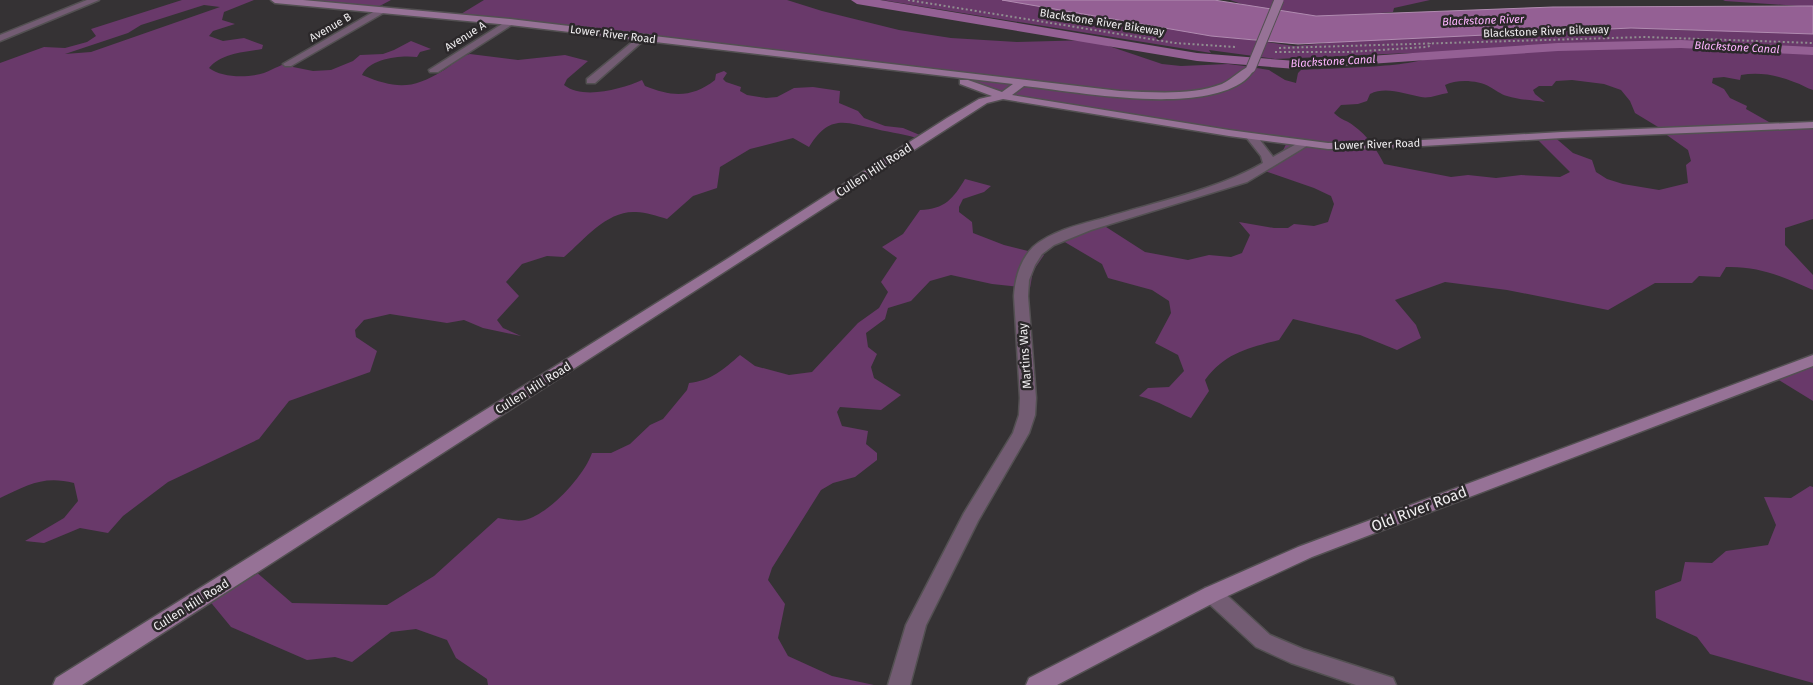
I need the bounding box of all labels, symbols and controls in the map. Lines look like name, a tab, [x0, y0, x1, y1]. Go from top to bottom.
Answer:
street label: Blackstone River Bikeway	[1039, 6, 1166, 39]
street label: Avenue B	[307, 10, 354, 45]
water label: Blackstone River	[1442, 13, 1525, 28]
street label: Avenue A	[442, 18, 489, 54]
street label: Lower River Road	[569, 23, 657, 46]
street label: Blackstone River Bikeway	[1483, 23, 1610, 40]
water label: Blackstone Canal	[1694, 39, 1780, 56]
water label: Blackstone Canal	[1290, 53, 1376, 70]
street label: Lower River Road	[1334, 136, 1420, 153]
street label: Cullen Hill Road	[834, 141, 914, 199]
street label: Martins Way	[1016, 323, 1034, 389]
street label: Cullen Hill Road	[493, 359, 573, 417]
street label: Old River Road	[1369, 483, 1469, 535]
street label: Cullen Hill Road	[151, 576, 231, 634]

